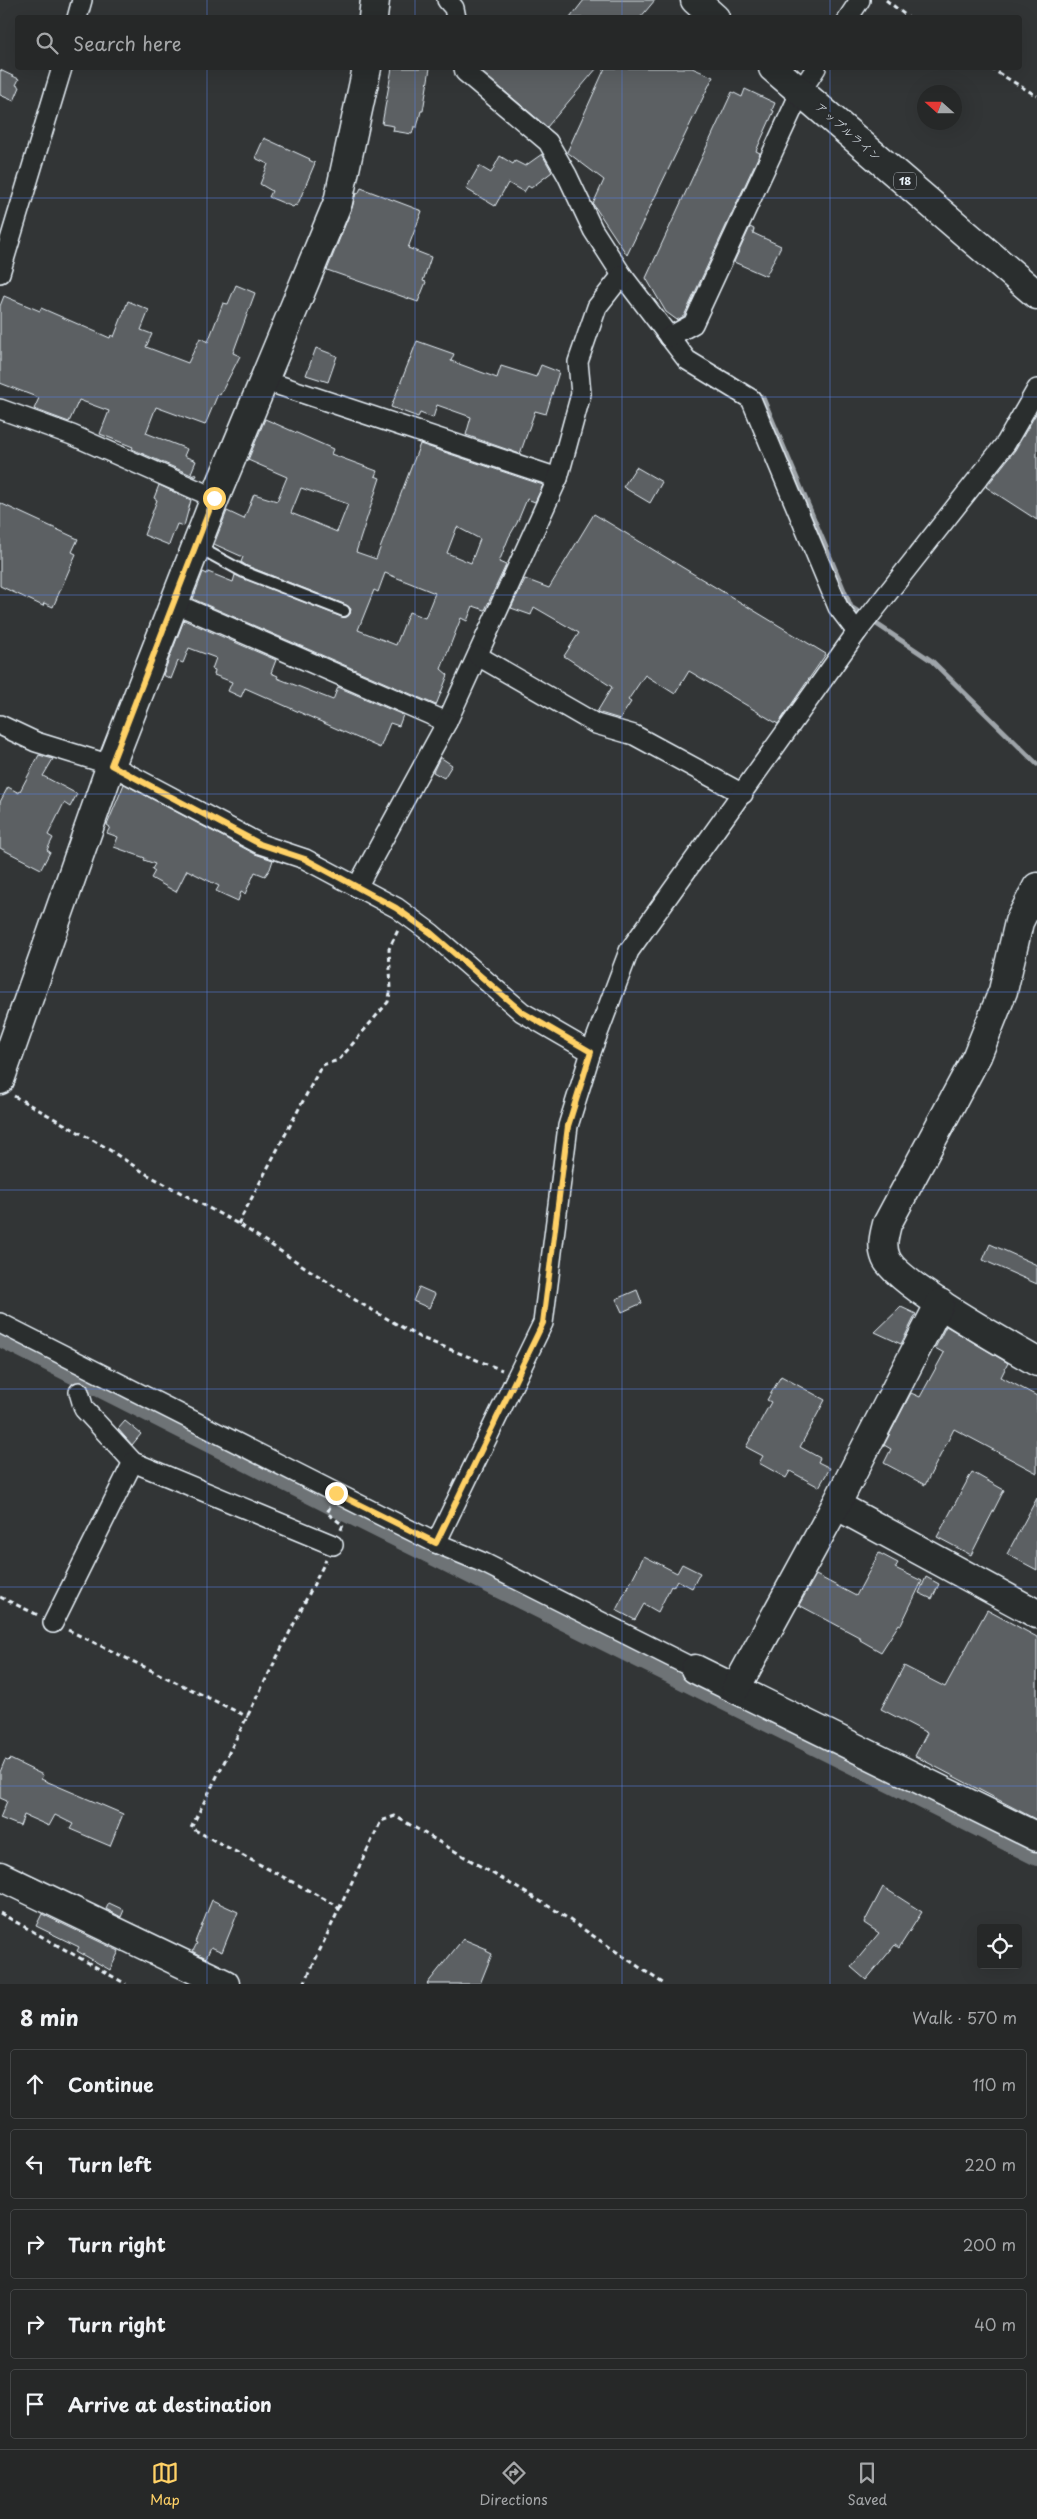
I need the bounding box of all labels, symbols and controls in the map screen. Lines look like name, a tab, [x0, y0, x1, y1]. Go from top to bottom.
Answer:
search box	[15, 15, 1022, 70]
icon: search	[33, 29, 61, 57]
text: Search here	[73, 29, 182, 57]
north arrow	[917, 85, 962, 130]
street label: アップルライン	[812, 97, 886, 165]
road number: 18	[894, 172, 916, 190]
route start	[203, 487, 226, 510]
route end	[325, 1482, 348, 1505]
map controls	[977, 1924, 1022, 1969]
button: locate	[977, 1924, 1022, 1969]
text: 8 min	[20, 2001, 79, 2033]
text: Walk · 570 m	[912, 2005, 1017, 2029]
icon: ahead	[21, 2070, 49, 2098]
text: Continue	[68, 2070, 154, 2098]
text: 110 m	[973, 2072, 1016, 2096]
icon: left	[21, 2150, 49, 2178]
text: Turn left	[68, 2150, 152, 2178]
text: 220 m	[965, 2152, 1016, 2176]
icon: right	[21, 2230, 49, 2258]
text: Turn right	[68, 2230, 166, 2258]
text: 200 m	[963, 2232, 1016, 2256]
icon: right	[21, 2310, 49, 2338]
text: Turn right	[68, 2310, 166, 2338]
text: 40 m	[974, 2312, 1016, 2336]
icon: arrive	[21, 2390, 49, 2418]
text: Arrive at destination	[68, 2390, 272, 2418]
tab: Map	[150, 2459, 180, 2510]
tab: Directions	[480, 2459, 548, 2510]
tab: Saved	[847, 2459, 887, 2510]

